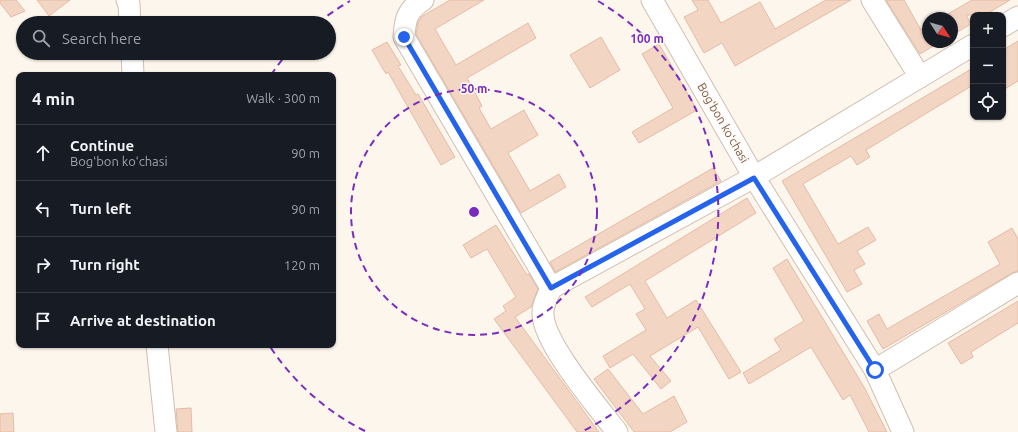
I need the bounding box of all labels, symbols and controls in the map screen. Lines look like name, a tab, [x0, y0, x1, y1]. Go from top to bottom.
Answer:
north arrow	[922, 12, 958, 48]
map controls	[970, 12, 1006, 120]
button: +	[970, 12, 1006, 48]
search box	[16, 16, 336, 60]
icon: search	[30, 27, 52, 49]
route end	[395, 28, 413, 46]
text: Search here	[62, 30, 141, 47]
text: 100 m	[630, 32, 664, 45]
button: −	[970, 48, 1006, 84]
street label: Bogʻbon koʻchasi	[695, 80, 752, 165]
text: 50 m	[461, 82, 487, 95]
button: locate	[970, 84, 1006, 120]
text: 4 min	[32, 89, 75, 108]
text: Walk · 300 m	[246, 91, 320, 105]
text: Continue	[70, 137, 134, 154]
icon: ahead	[32, 142, 54, 164]
text: 90 m	[291, 146, 320, 160]
text: Bogʻbon koʻchasi	[70, 154, 168, 168]
icon: left	[32, 198, 54, 220]
text: Turn left	[70, 200, 131, 217]
text: 90 m	[291, 202, 320, 216]
centre of rings	[467, 205, 481, 219]
icon: right	[32, 254, 54, 276]
text: Turn right	[70, 256, 140, 273]
text: 120 m	[284, 258, 320, 272]
icon: arrive	[32, 310, 54, 332]
text: Arrive at destination	[70, 312, 216, 329]
route start	[866, 361, 884, 379]

